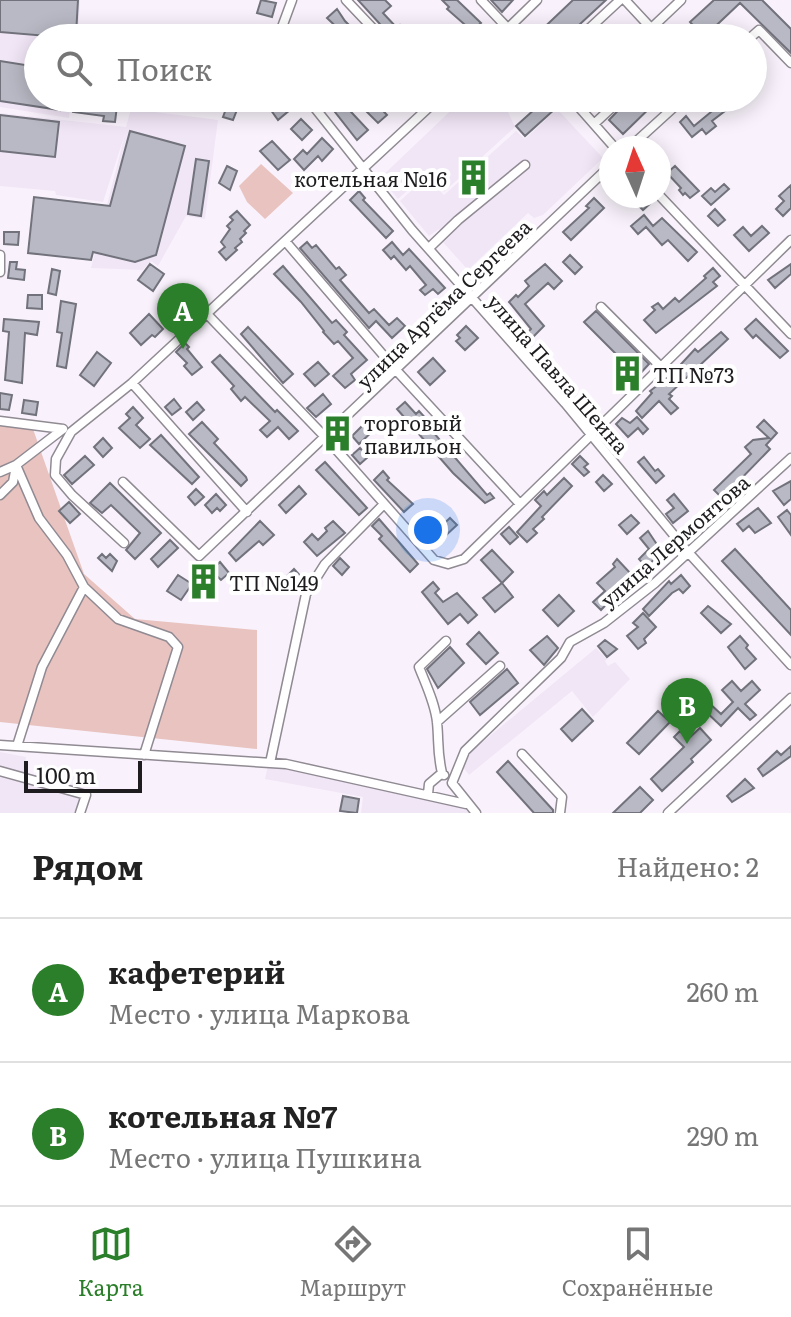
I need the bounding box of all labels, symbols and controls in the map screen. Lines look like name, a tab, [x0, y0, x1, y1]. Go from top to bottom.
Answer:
search box	[24, 24, 767, 112]
icon: search	[52, 46, 96, 90]
text: Поиск	[116, 46, 212, 90]
north arrow	[599, 136, 671, 208]
building icon: котельная №16	[454, 159, 492, 197]
place label: котельная №16	[294, 163, 447, 193]
street label: улица Артёма Сергеева	[349, 211, 537, 395]
pin: A	[157, 283, 209, 349]
street label: улица Павла Шеина	[481, 287, 637, 460]
building icon: ТП №73	[608, 355, 646, 393]
place label: ТП №73	[653, 359, 734, 389]
place label: торговый павильон	[364, 407, 462, 460]
building icon: торговый павильон	[319, 414, 357, 452]
street label: улица Лермонтова	[593, 466, 755, 613]
your location	[408, 510, 448, 550]
building icon: ТП №149	[184, 563, 222, 601]
place label: ТП №149	[229, 567, 319, 597]
pin: B	[661, 678, 713, 744]
scale bar	[24, 757, 142, 793]
text: 100 m	[36, 758, 96, 791]
text: Рядом	[32, 840, 144, 890]
text: Найдено: 2	[616, 846, 759, 885]
text: кафетерий	[108, 949, 285, 993]
text: A	[48, 971, 68, 1010]
text: 260 m	[686, 971, 759, 1010]
text: Место · улица Маркова	[108, 993, 410, 1032]
text: котельная №7	[108, 1093, 337, 1137]
text: B	[49, 1115, 67, 1154]
text: 290 m	[687, 1115, 759, 1154]
text: Место · улица Пушкина	[108, 1137, 422, 1176]
tab: Карта	[78, 1222, 144, 1303]
tab: Маршрут	[299, 1222, 406, 1303]
tab: Сохранённые	[562, 1222, 713, 1303]

